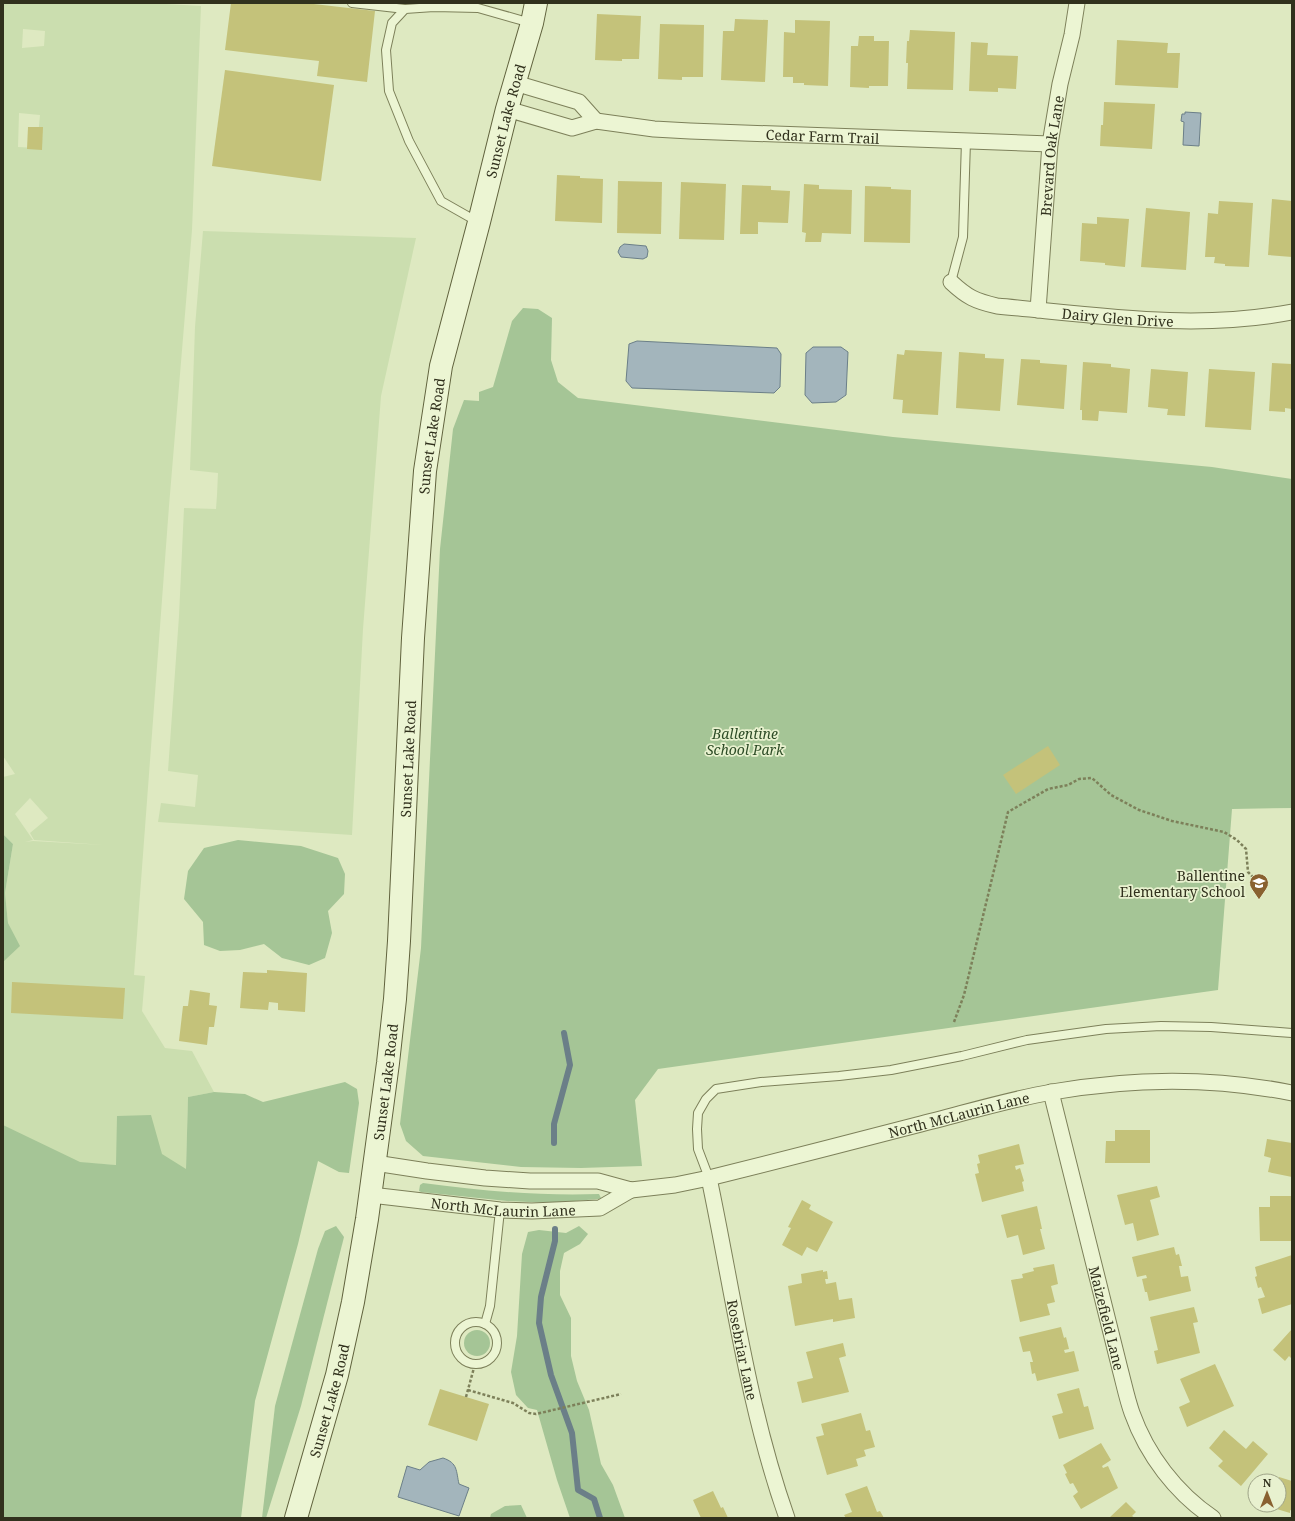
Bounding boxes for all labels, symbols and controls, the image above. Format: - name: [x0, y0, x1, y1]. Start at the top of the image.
- street label: Sunset Lake Road: [481, 61, 529, 180]
- street label: Brevard Oak Lane: [1035, 94, 1067, 217]
- street label: Cedar Farm Trail: [765, 124, 880, 147]
- street label: Dairy Glen Drive: [1061, 303, 1174, 330]
- street label: Sunset Lake Road: [414, 376, 449, 495]
- street label: Sunset Lake Road: [395, 699, 420, 818]
- park label: Ballentine School Park: [706, 724, 785, 759]
- place label: Ballentine Elementary School: [1120, 866, 1246, 901]
- school or university icon: Ballentine Elementary School: [1248, 872, 1270, 900]
- street label: Sunset Lake Road: [368, 1022, 402, 1141]
- street label: North McLaurin Lane: [886, 1087, 1031, 1142]
- street label: North McLaurin Lane: [430, 1193, 576, 1221]
- street label: Maizefield Lane: [1085, 1264, 1129, 1372]
- street label: Rosebriar Lane: [723, 1298, 762, 1402]
- street label: Sunset Lake Road: [304, 1341, 353, 1460]
- north arrow: [1247, 1473, 1287, 1513]
- text: N: [1263, 1475, 1272, 1490]

